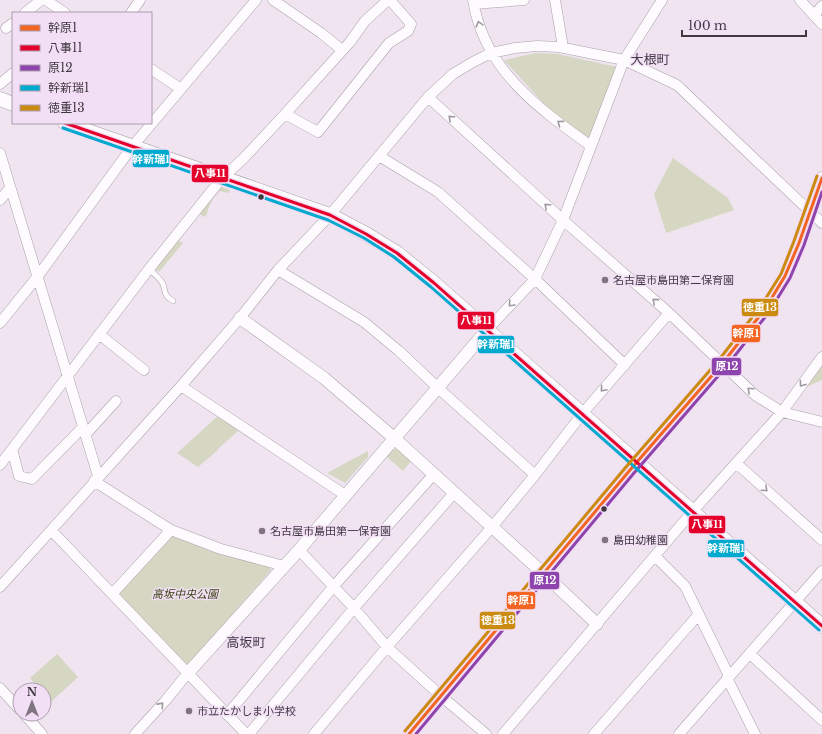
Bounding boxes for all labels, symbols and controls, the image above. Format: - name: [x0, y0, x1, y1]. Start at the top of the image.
- legend: [12, 12, 152, 124]
- scale bar: [682, 12, 806, 38]
- text: 100 m: [688, 18, 727, 33]
- text: 幹原1: [48, 20, 77, 35]
- one-way arrow: [475, 21, 484, 28]
- text: 八事11: [48, 40, 83, 55]
- district label: 大根町: [630, 51, 670, 68]
- text: 原12: [48, 60, 73, 75]
- text: 幹新瑞1: [48, 80, 89, 95]
- text: 徳重13: [48, 100, 85, 115]
- one-way arrow: [448, 116, 456, 123]
- one-way arrow: [557, 121, 564, 128]
- line badge: 幹新瑞1: [132, 149, 170, 168]
- text: 幹新瑞1: [132, 152, 170, 166]
- line badge: 八事11: [191, 164, 229, 183]
- text: 八事11: [194, 166, 226, 180]
- unlabelled marker: [256, 192, 266, 202]
- one-way arrow: [544, 203, 552, 211]
- place label: 名古屋市島田第二保育園: [613, 273, 734, 287]
- marker: 名古屋市島田第二保育園: [600, 275, 610, 285]
- line badge: 徳重13: [741, 298, 779, 317]
- one-way arrow: [508, 299, 516, 307]
- one-way arrow: [653, 299, 660, 306]
- text: 徳重13: [743, 300, 777, 314]
- line badge: 八事11: [457, 311, 495, 330]
- text: 八事11: [460, 313, 492, 327]
- line badge: 幹原1: [731, 324, 761, 343]
- text: 幹原1: [733, 326, 760, 340]
- line badge: 幹新瑞1: [477, 335, 515, 354]
- text: 幹新瑞1: [477, 337, 515, 351]
- line badge: 原12: [711, 357, 742, 376]
- text: 原12: [716, 359, 738, 373]
- one-way arrow: [800, 380, 807, 387]
- one-way arrow: [601, 385, 608, 392]
- one-way arrow: [747, 387, 755, 395]
- one-way arrow: [760, 484, 767, 491]
- unlabelled marker: [599, 504, 609, 514]
- line badge: 八事11: [688, 515, 726, 534]
- text: 八事11: [691, 517, 723, 531]
- place label: 名古屋市島田第一保育園: [270, 524, 391, 538]
- marker: 名古屋市島田第一保育園: [257, 526, 267, 536]
- place label: 島田幼稚園: [613, 533, 668, 547]
- marker: 島田幼稚園: [600, 535, 610, 545]
- line badge: 幹新瑞1: [707, 539, 745, 558]
- text: 幹新瑞1: [707, 541, 745, 555]
- line badge: 原12: [529, 571, 560, 590]
- text: 原12: [534, 573, 556, 587]
- park label: 高坂中央公園: [152, 587, 220, 601]
- line badge: 幹原1: [506, 591, 536, 610]
- text: 幹原1: [508, 593, 535, 607]
- line badge: 徳重13: [479, 611, 516, 630]
- text: 徳重13: [481, 613, 515, 627]
- district label: 高坂町: [226, 634, 266, 651]
- north arrow: [12, 682, 52, 722]
- text: N: [27, 685, 38, 699]
- one-way arrow: [156, 702, 164, 710]
- place label: 市立たかしま小学校: [197, 704, 296, 718]
- marker: 市立たかしま小学校: [184, 706, 194, 716]

